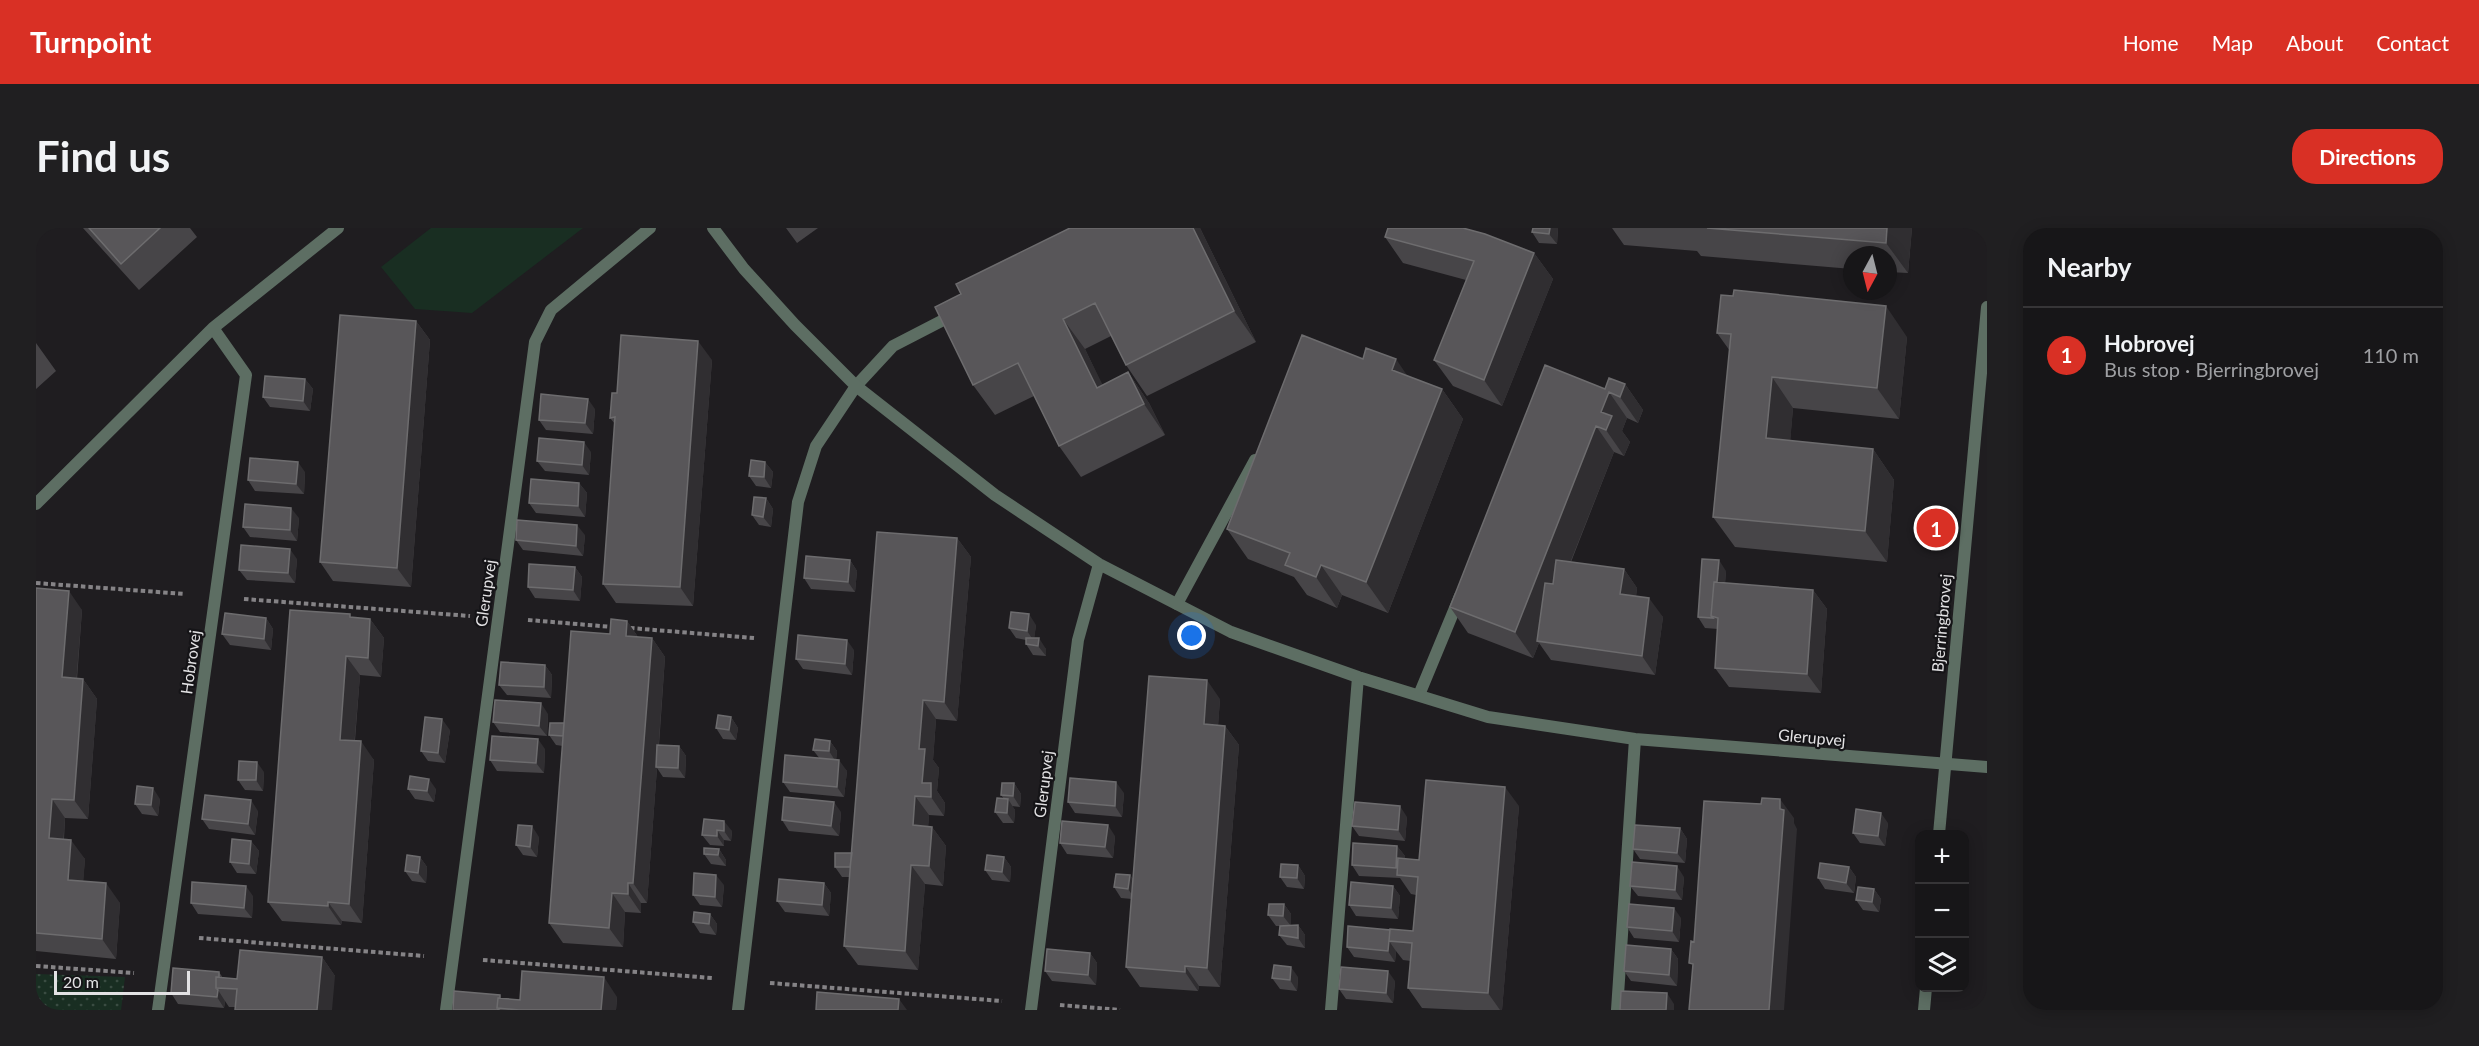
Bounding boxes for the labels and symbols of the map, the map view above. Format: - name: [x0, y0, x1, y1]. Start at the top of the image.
- north arrow: [1843, 246, 1897, 300]
- pin: 1: [1916, 506, 1956, 550]
- street label: Glerupvej: [471, 558, 499, 628]
- street label: Bjerringbrovej: [1927, 573, 1955, 673]
- your location: [1177, 621, 1206, 650]
- street label: Hobrovej: [176, 629, 204, 695]
- street label: Glerupvej: [1777, 725, 1847, 749]
- street label: Glerupvej: [1029, 749, 1057, 819]
- scale bar: [54, 968, 190, 996]

